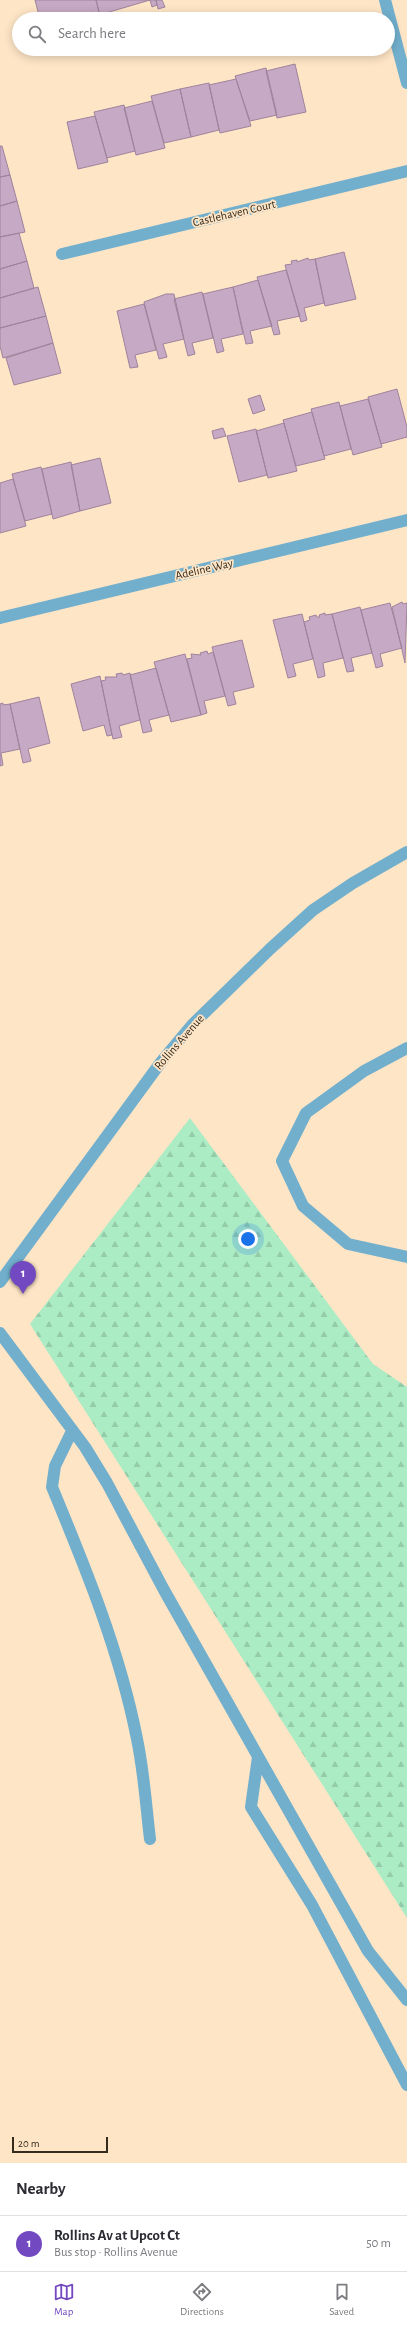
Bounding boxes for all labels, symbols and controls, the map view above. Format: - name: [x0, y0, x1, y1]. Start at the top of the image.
- search box: [12, 12, 395, 56]
- icon: search: [26, 23, 48, 45]
- text: Search here: [58, 26, 126, 41]
- street label: Castlehaven Court: [192, 198, 277, 228]
- street label: Adeline Way: [174, 557, 234, 582]
- street label: Rollins Avenue: [152, 1012, 206, 1072]
- your location: [238, 1229, 258, 1249]
- pin: 1: [10, 1261, 36, 1294]
- scale bar: [12, 2135, 108, 2154]
- text: 20 m: [18, 2138, 39, 2149]
- text: Nearby: [16, 2180, 66, 2197]
- text: Rollins Av at Upcot Ct: [54, 2228, 180, 2243]
- text: 1: [27, 2237, 31, 2250]
- text: 50 m: [366, 2237, 391, 2250]
- text: Bus stop · Rollins Avenue: [54, 2246, 178, 2259]
- tab: Map: [53, 2281, 75, 2318]
- tab: Directions: [180, 2281, 224, 2318]
- tab: Saved: [329, 2281, 354, 2318]

